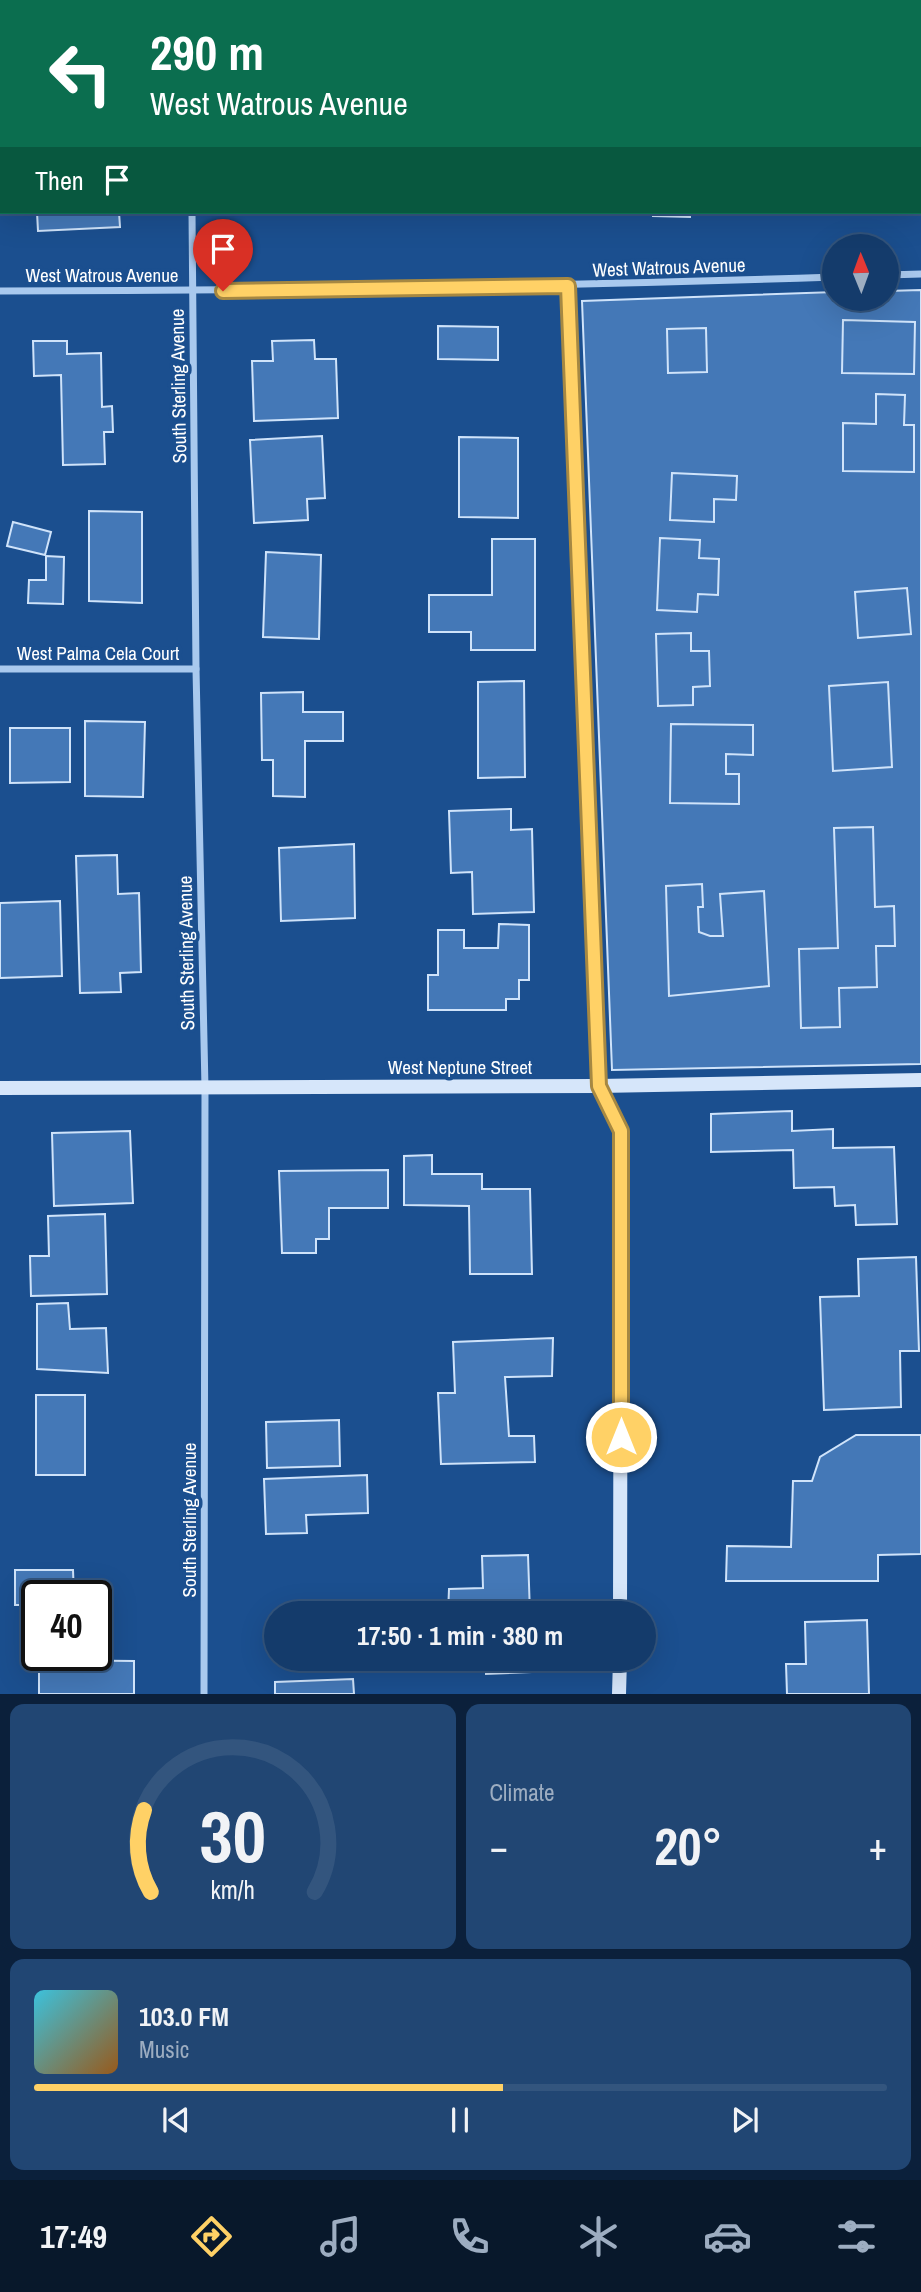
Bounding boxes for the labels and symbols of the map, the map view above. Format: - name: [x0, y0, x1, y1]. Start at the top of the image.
- pin: [193, 219, 253, 291]
- north arrow: [822, 234, 900, 312]
- street label: West Watrous Avenue: [592, 251, 746, 283]
- street label: West Watrous Avenue: [25, 262, 179, 288]
- street label: South Sterling Avenue: [164, 308, 192, 464]
- street label: West Palma Cela Court: [17, 640, 180, 666]
- street label: South Sterling Avenue: [172, 875, 200, 1031]
- street label: West Neptune Street: [388, 1054, 533, 1080]
- position arrow: [584, 1400, 658, 1474]
- street label: South Sterling Avenue: [176, 1443, 202, 1597]
- speed limit sign: 40: [21, 1580, 112, 1671]

